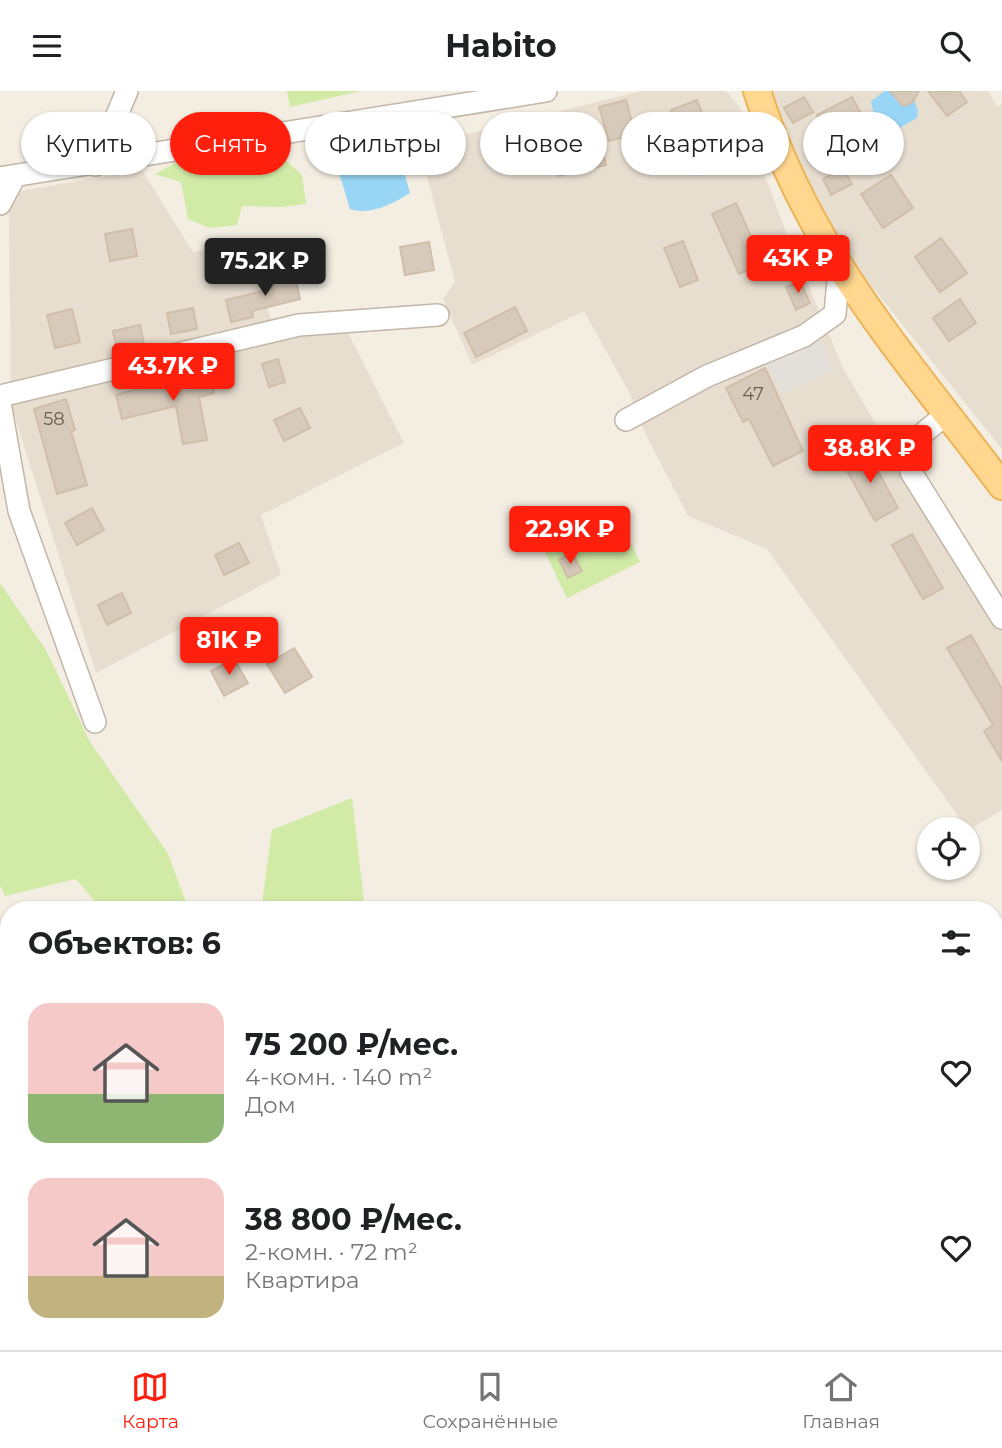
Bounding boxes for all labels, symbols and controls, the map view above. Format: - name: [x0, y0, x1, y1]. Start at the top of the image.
- text: Habito: [445, 26, 557, 65]
- icon: menu: [28, 27, 66, 65]
- icon: search: [936, 27, 974, 65]
- chip: Купить: [21, 112, 156, 175]
- chip: Снять: [170, 112, 291, 175]
- chip: Фильтры: [305, 112, 466, 175]
- chip: Новое: [480, 112, 607, 175]
- chip: Квартира: [621, 112, 789, 175]
- chip: Дом: [803, 112, 904, 175]
- pin: 43K ₽: [749, 235, 847, 295]
- pin: 75.2K ₽: [200, 239, 330, 298]
- text: 43K ₽: [763, 244, 833, 272]
- text: 75.2K ₽: [221, 247, 309, 275]
- pin: 43.7K ₽: [108, 343, 238, 403]
- text: 43.7K ₽: [128, 352, 218, 380]
- house number: 47: [742, 383, 764, 405]
- house number: 58: [43, 408, 65, 430]
- pin: 38.8K ₽: [805, 425, 935, 485]
- text: 38.8K ₽: [824, 434, 916, 462]
- pin: 22.9K ₽: [505, 507, 635, 566]
- text: 22.9K ₽: [525, 515, 615, 543]
- pin: 81K ₽: [180, 617, 278, 677]
- text: 81K ₽: [196, 626, 262, 654]
- map controls: [917, 817, 980, 880]
- button: locate: [917, 817, 980, 880]
- icon: filters: [937, 924, 975, 962]
- text: Объектов: 6: [28, 925, 221, 962]
- text: 75 200 ₽/мес.: [245, 1026, 458, 1063]
- icon: home: [84, 1031, 168, 1115]
- icon: heart: [937, 1054, 975, 1092]
- text: 4-комн. · 140 m²: [245, 1063, 432, 1091]
- text: Дом: [245, 1091, 296, 1119]
- text: 38 800 ₽/мес.: [245, 1201, 462, 1238]
- icon: home: [84, 1206, 168, 1290]
- icon: heart: [937, 1229, 975, 1267]
- text: 2-комн. · 72 m²: [245, 1238, 418, 1266]
- text: Квартира: [245, 1266, 359, 1294]
- tab: Карта: [122, 1368, 179, 1433]
- tab: Сохранённые: [423, 1368, 558, 1433]
- tab: Главная: [802, 1368, 880, 1433]

